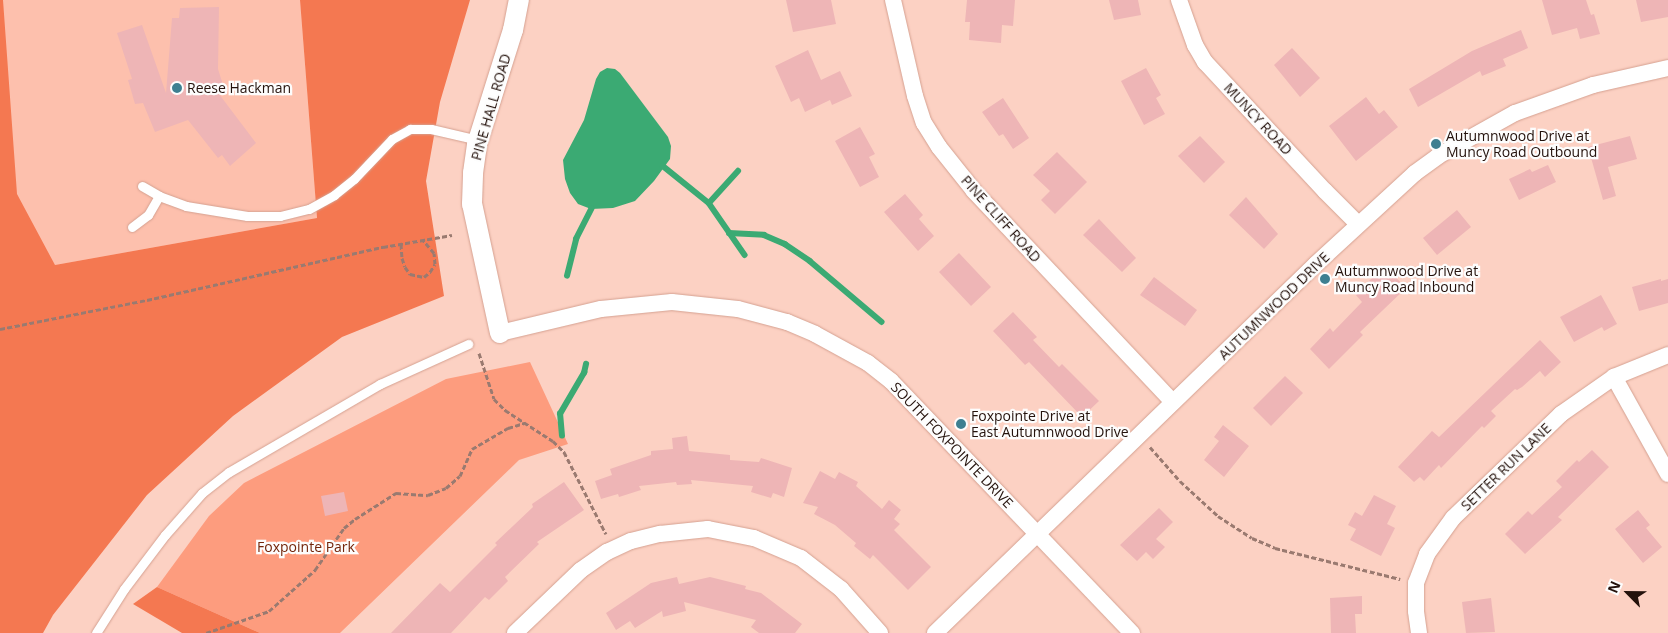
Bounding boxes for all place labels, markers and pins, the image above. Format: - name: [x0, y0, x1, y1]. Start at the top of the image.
- place label: Reese Hackman: [187, 80, 291, 96]
- marker: Reese Hackman: [171, 82, 183, 94]
- place label: Autumnwood Drive at Muncy Road Outbound: [1446, 128, 1597, 160]
- marker: Autumnwood Drive at Muncy Road Outbound: [1430, 138, 1442, 150]
- place label: Autumnwood Drive at Muncy Road Inbound: [1335, 263, 1478, 296]
- marker: Autumnwood Drive at Muncy Road Inbound: [1319, 273, 1331, 285]
- place label: Foxpointe Drive at East Autumnwood Drive: [971, 408, 1129, 441]
- marker: Foxpointe Drive at East Autumnwood Drive: [955, 418, 967, 430]

